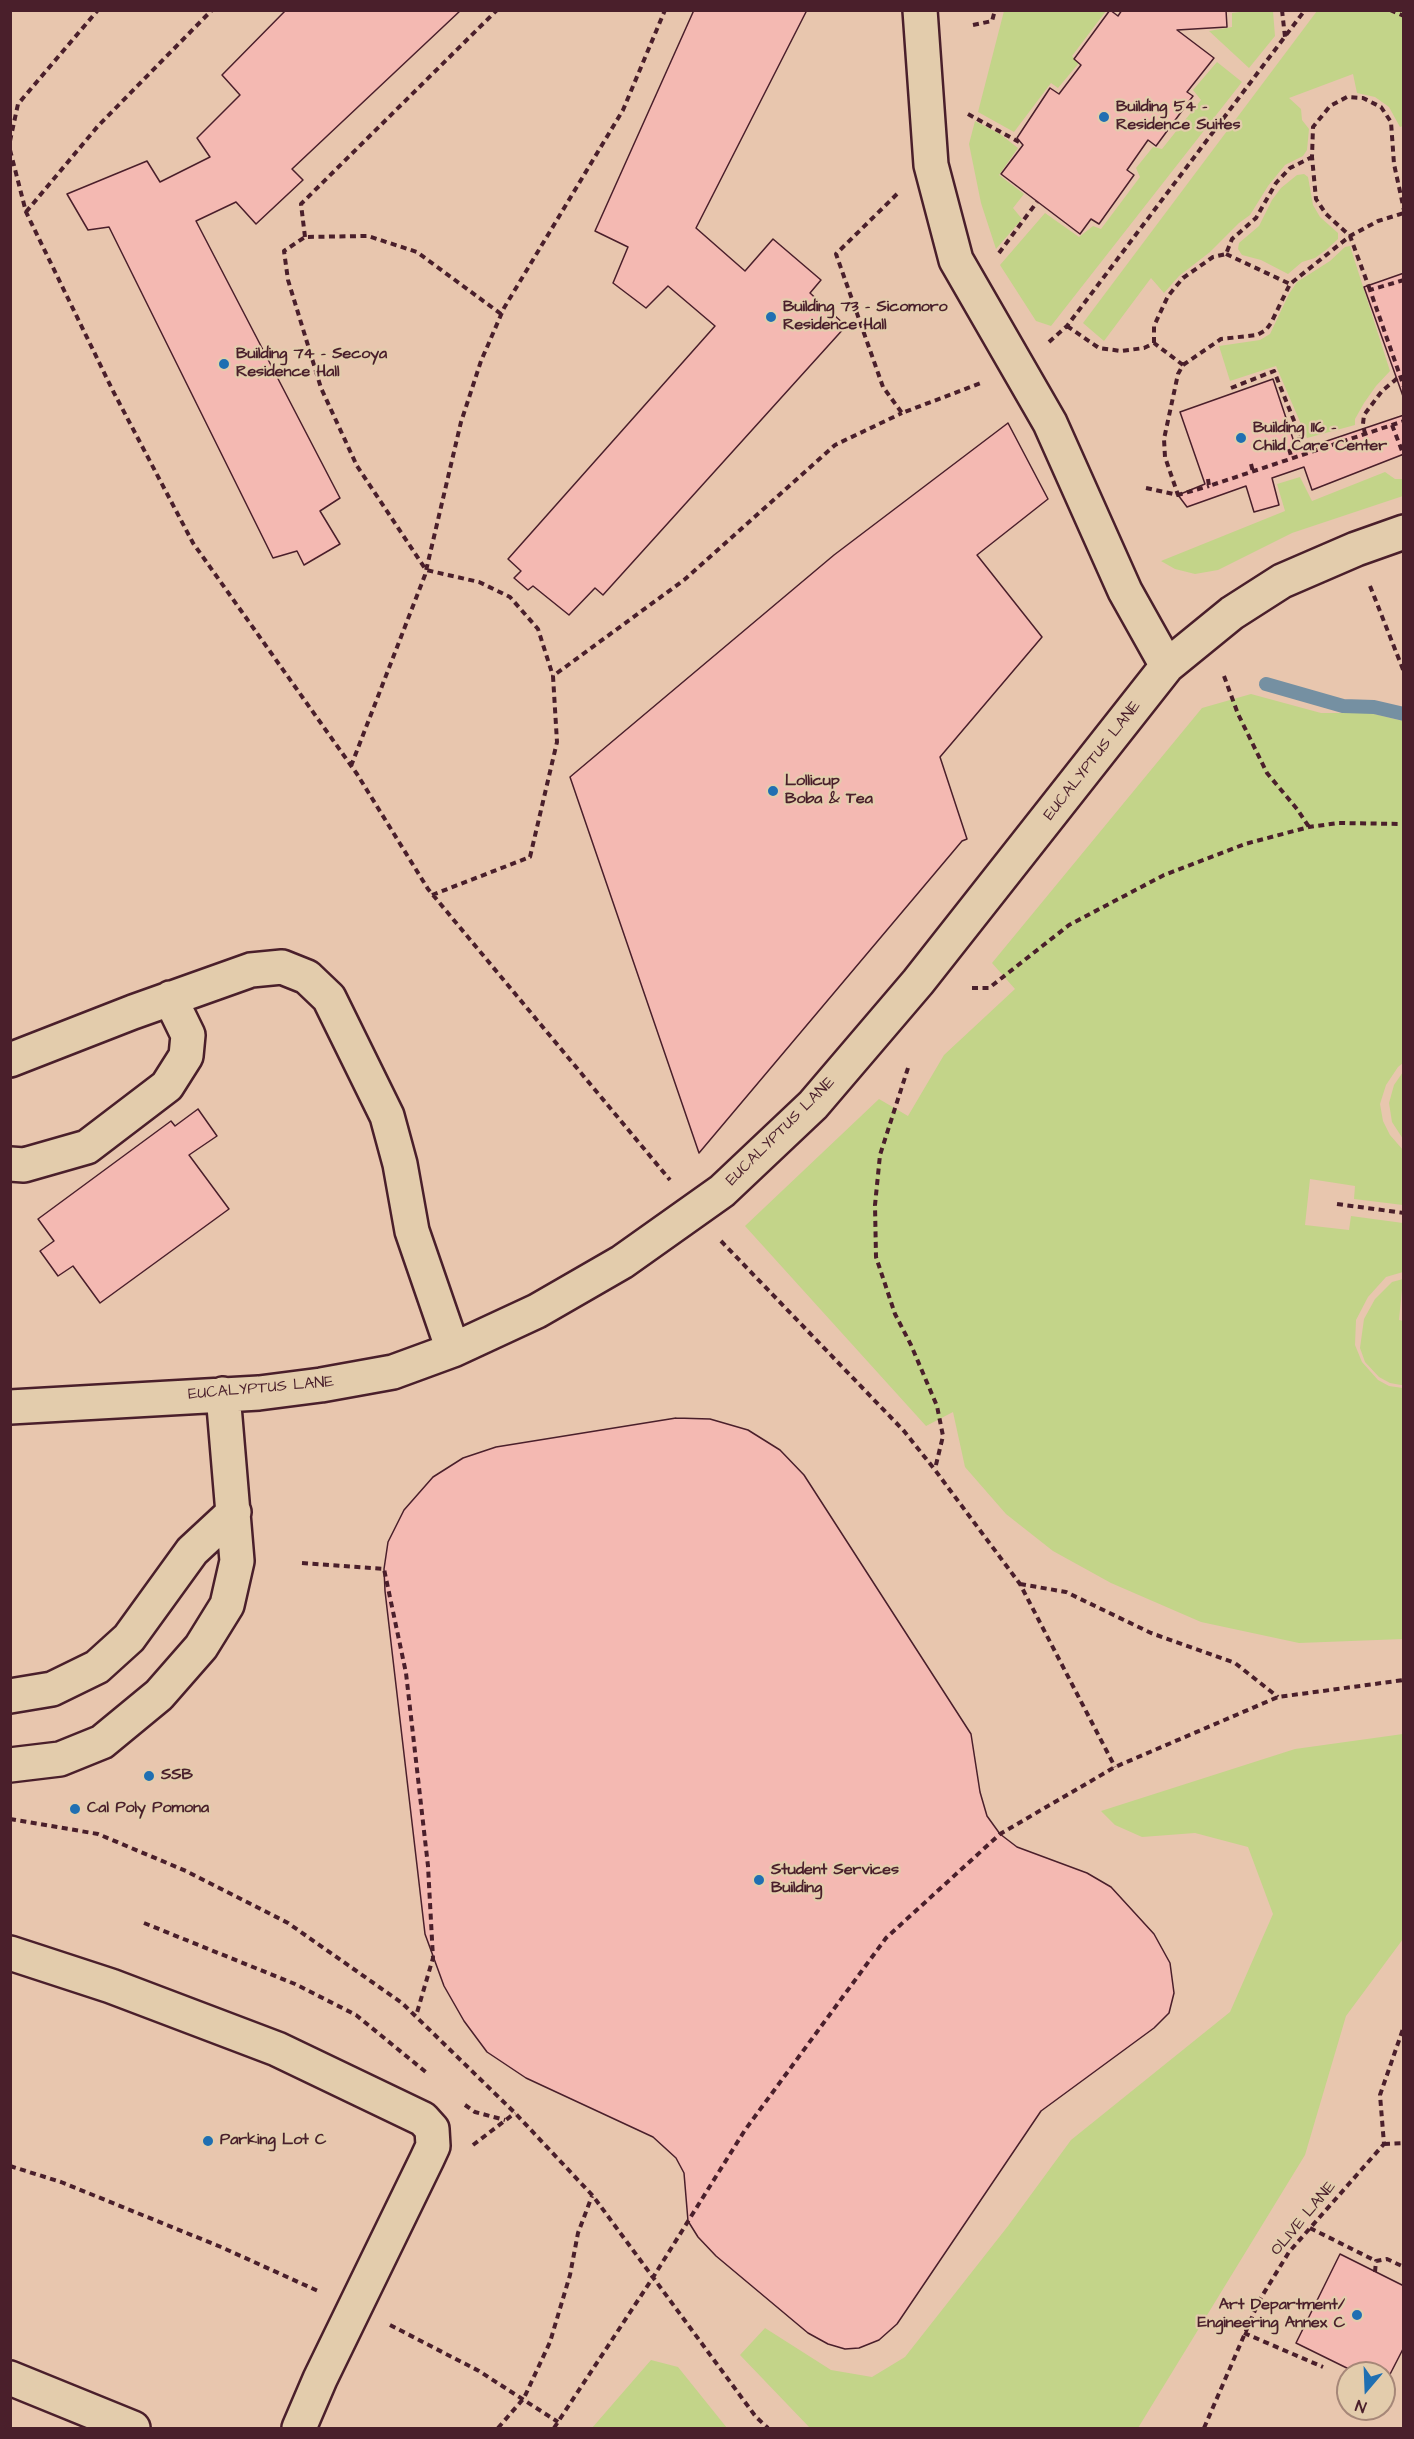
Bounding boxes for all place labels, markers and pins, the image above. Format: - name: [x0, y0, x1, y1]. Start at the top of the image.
- place label: Building 54 - Residence Suites: [1116, 98, 1241, 136]
- marker: Building 54 - Residence Suites: [1097, 110, 1111, 124]
- place label: Building 73 - Sicomoro Residence Hall: [783, 298, 948, 336]
- marker: Building 73 - Sicomoro Residence Hall: [764, 310, 778, 324]
- place label: Building 74 - Secoya Residence Hall: [236, 345, 387, 383]
- marker: Building 74 - Secoya Residence Hall: [217, 357, 231, 371]
- place label: Building 116 - Child Care Center: [1253, 419, 1387, 457]
- marker: Building 116 - Child Care Center: [1234, 431, 1248, 445]
- place label: Lollicup Boba & Tea: [785, 772, 873, 810]
- marker: Lollicup Boba & Tea: [766, 784, 780, 798]
- place label: SSB: [161, 1766, 193, 1786]
- marker: SSB: [142, 1769, 156, 1783]
- place label: Cal Poly Pomona: [87, 1799, 209, 1819]
- marker: Cal Poly Pomona: [68, 1802, 82, 1816]
- place label: Student Services Building: [771, 1861, 899, 1899]
- marker: Student Services Building: [752, 1873, 766, 1887]
- place label: Parking Lot C: [220, 2131, 326, 2151]
- marker: Parking Lot C: [201, 2134, 215, 2148]
- place label: Art Department/ Engineering Annex C: [1197, 2296, 1345, 2334]
- marker: Art Department/ Engineering Annex C: [1350, 2308, 1364, 2322]

